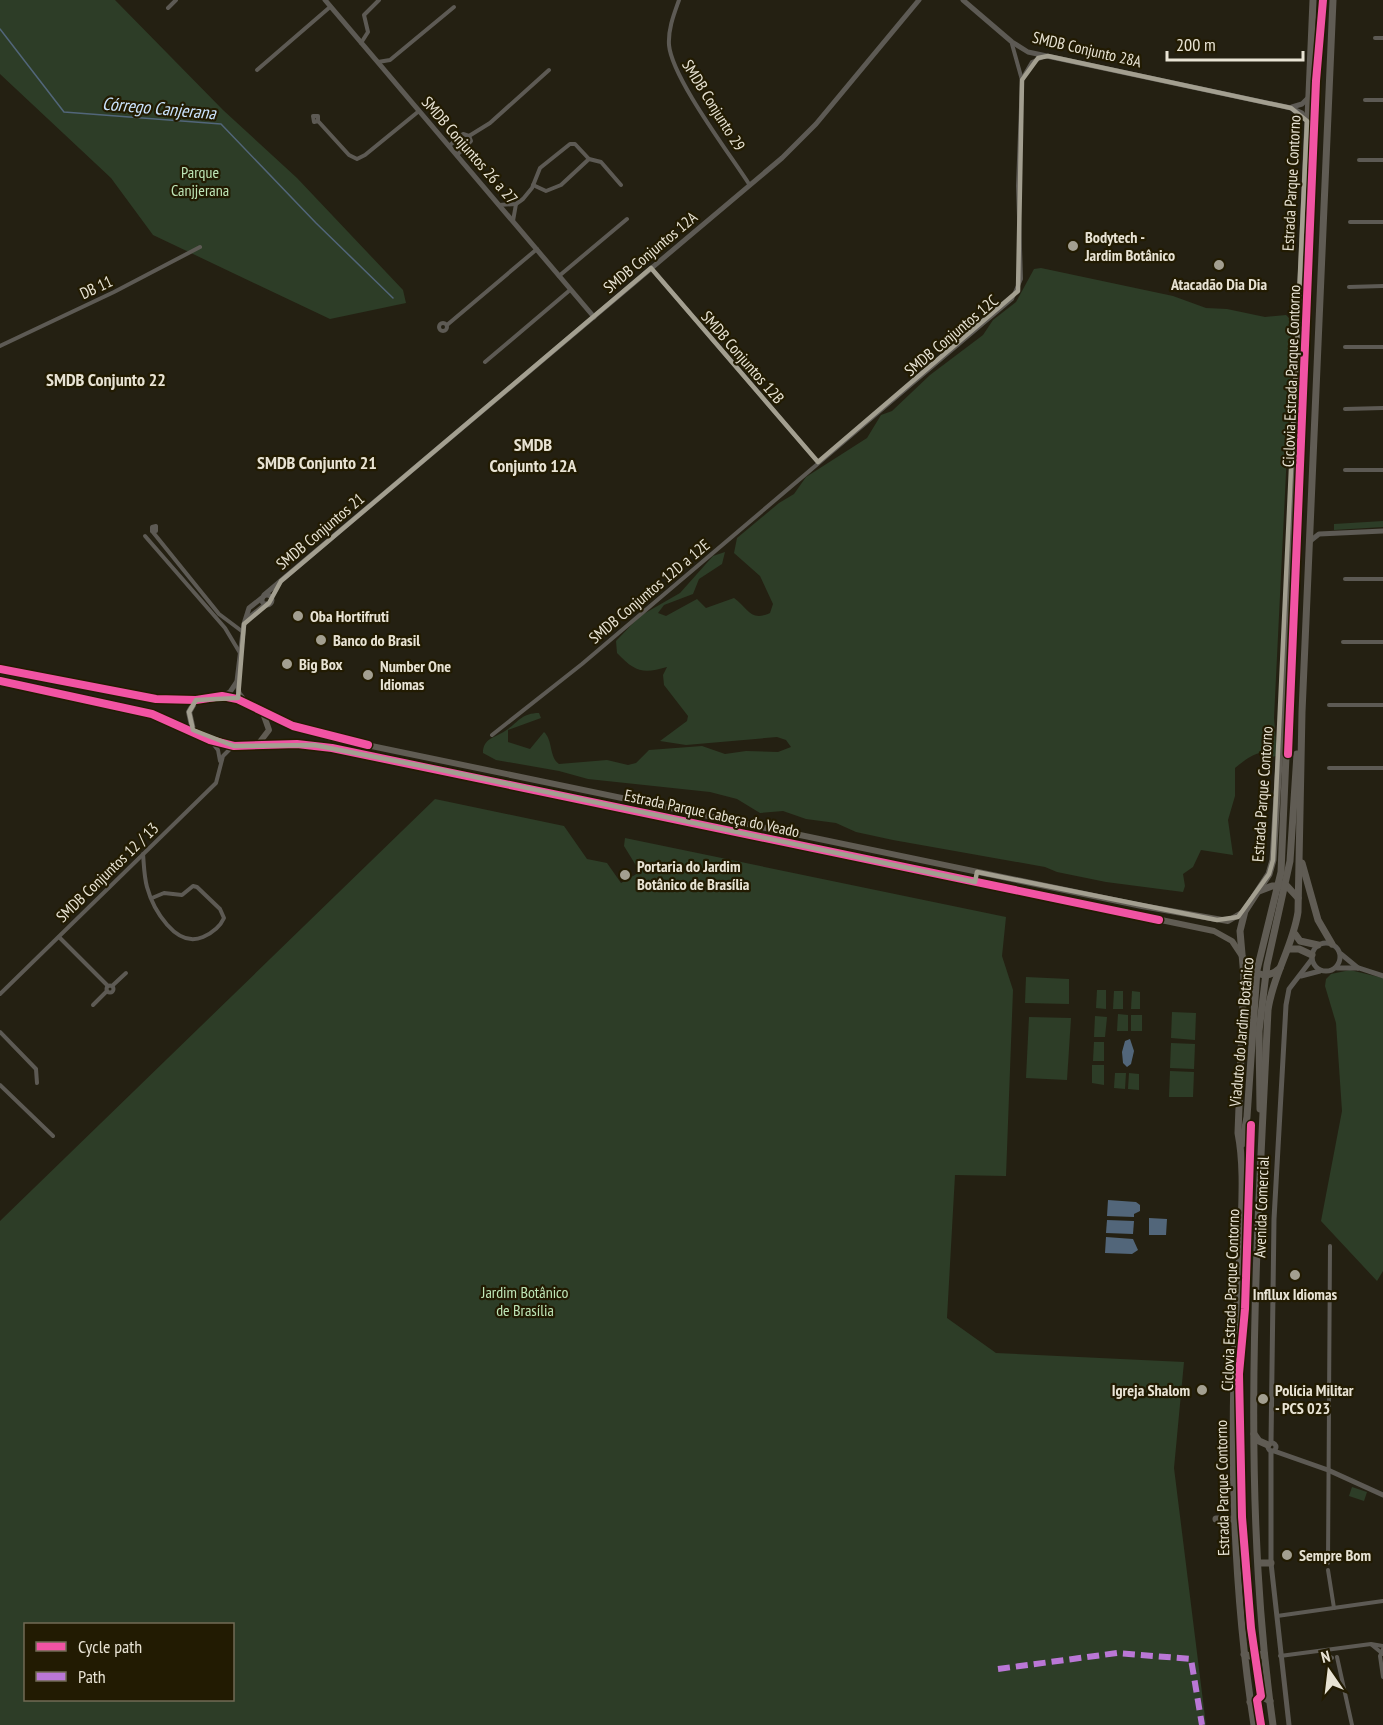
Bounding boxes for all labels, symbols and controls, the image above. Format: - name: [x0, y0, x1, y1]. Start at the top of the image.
- scale bar: [1167, 24, 1304, 62]
- street label: SMDB Conjunto 28A: [1031, 27, 1144, 71]
- text: 200 m: [1176, 33, 1216, 56]
- street label: SMDB Conjunto 29: [678, 56, 750, 154]
- water label: Córrego Canjerana: [101, 92, 217, 124]
- street label: SMDB Conjuntos 26 a 27: [418, 92, 522, 208]
- street label: Estrada Parque Contorno: [1277, 115, 1305, 251]
- park label: Parque Canjjerana: [171, 162, 229, 200]
- street label: SMDB Conjuntos 12A: [599, 207, 701, 297]
- place label: Bodytech - Jardim Botânico: [1084, 227, 1175, 265]
- marker: Bodytech - Jardim Botânico: [1066, 239, 1080, 253]
- marker: Atacadão Dia Dia: [1212, 258, 1226, 272]
- street label: DB 11: [76, 271, 116, 303]
- place label: Atacadão Dia Dia: [1170, 274, 1267, 294]
- street label: Ciclovia Estrada Parque Contorno: [1278, 284, 1304, 467]
- street label: SMDB Conjuntos 12C: [900, 290, 1002, 380]
- street label: SMDB Conjuntos 12B: [697, 306, 789, 408]
- district label: SMDB Conjunto 22: [46, 368, 166, 391]
- district label: SMDB Conjunto 12A: [489, 433, 578, 477]
- district label: SMDB Conjunto 21: [257, 451, 377, 474]
- street label: SMDB Conjuntos 21: [272, 488, 368, 574]
- street label: SMDB Conjuntos 12D a 12E: [584, 534, 714, 647]
- place label: Oba Hortifruti: [310, 606, 390, 626]
- marker: Oba Hortifruti: [291, 609, 305, 623]
- place label: Banco do Brasil: [333, 630, 420, 650]
- marker: Banco do Brasil: [314, 633, 328, 647]
- place label: Big Box: [299, 654, 342, 674]
- place label: Number One Idiomas: [380, 656, 451, 694]
- marker: Big Box: [280, 657, 294, 671]
- marker: Number One Idiomas: [361, 668, 375, 682]
- street label: Estrada Parque Contorno: [1247, 725, 1277, 862]
- street label: Estrada Parque Cabeça do Veado: [623, 785, 801, 841]
- street label: SMDB Conjuntos 12 / 13: [52, 818, 162, 926]
- place label: Portaria do Jardim Botânico de Brasília: [637, 856, 750, 894]
- marker: Portaria do Jardim Botânico de Brasília: [618, 868, 632, 882]
- street label: Viaduto do Jardim Botânico: [1224, 956, 1258, 1109]
- street label: Avenida Comercial: [1249, 1156, 1273, 1258]
- street label: Ciclovia Estrada Parque Contorno: [1217, 1208, 1243, 1391]
- marker: Infllux Idiomas: [1288, 1268, 1302, 1282]
- park label: Jardim Botânico de Brasília: [481, 1282, 569, 1320]
- place label: Infllux Idiomas: [1253, 1284, 1338, 1304]
- place label: Igreja Shalom: [1112, 1380, 1190, 1400]
- place label: Polícia Militar - PCS 023: [1275, 1380, 1354, 1418]
- marker: Igreja Shalom: [1195, 1383, 1209, 1397]
- marker: Polícia Militar - PCS 023: [1256, 1392, 1270, 1406]
- street label: Estrada Parque Contorno: [1211, 1420, 1233, 1556]
- place label: Sempre Bom: [1299, 1545, 1371, 1565]
- marker: Sempre Bom: [1280, 1548, 1294, 1562]
- legend: [24, 1623, 234, 1701]
- text: Cycle path: [78, 1635, 142, 1658]
- north arrow: [1299, 1641, 1359, 1701]
- text: N: [1319, 1646, 1332, 1667]
- text: Path: [78, 1665, 106, 1688]

